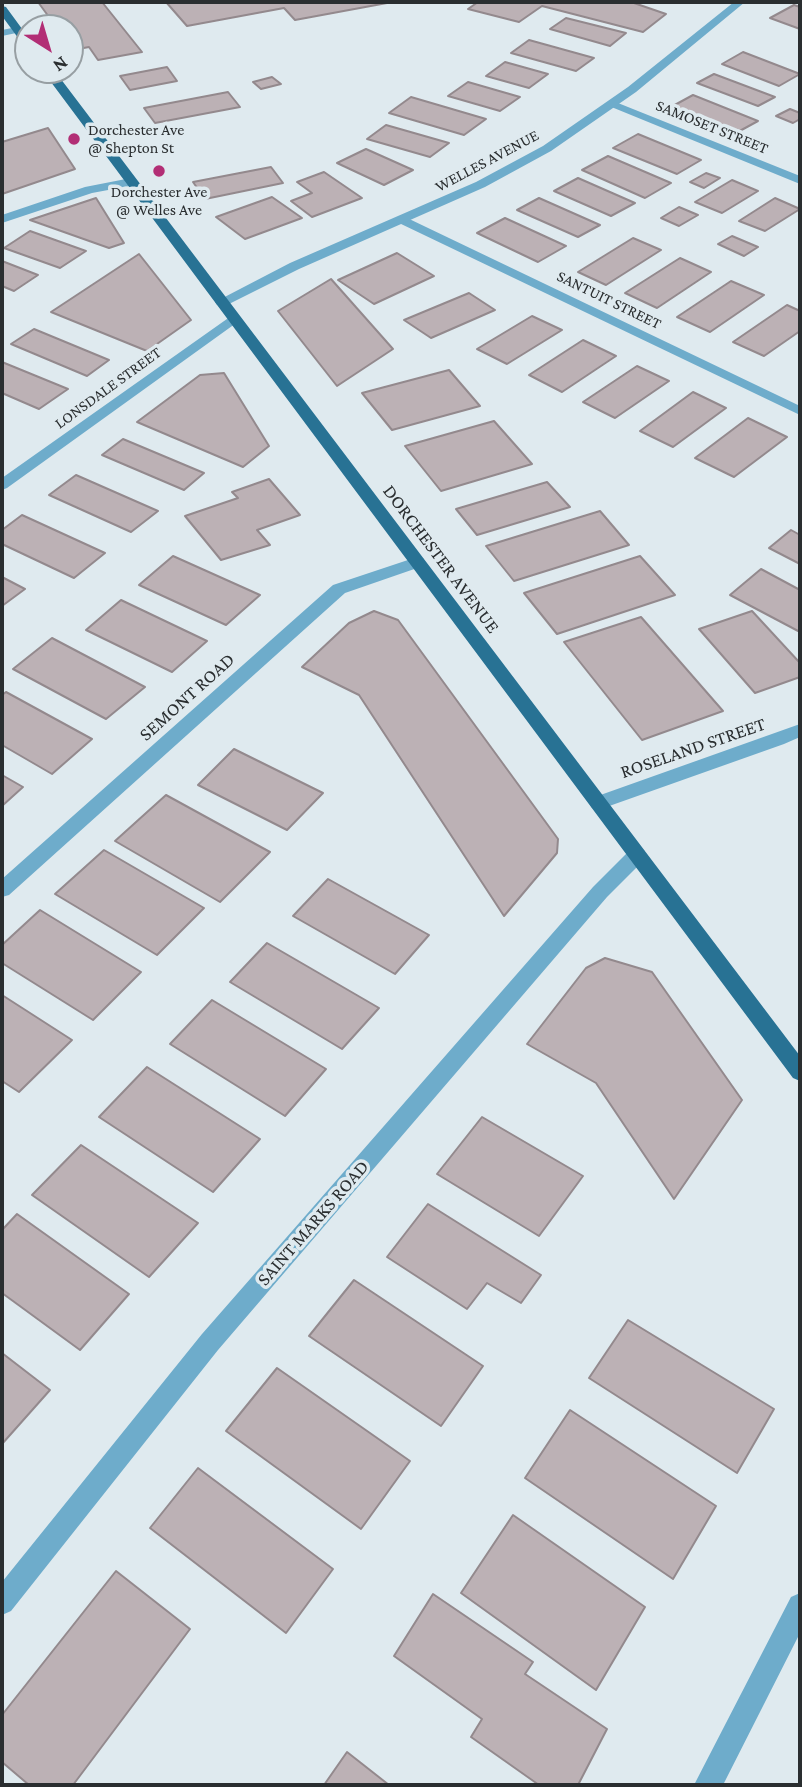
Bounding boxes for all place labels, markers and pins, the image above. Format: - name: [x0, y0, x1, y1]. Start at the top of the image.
- place label: Dorchester Ave @ Shepton St: [88, 120, 184, 158]
- marker: Dorchester Ave @ Shepton St: [66, 131, 82, 147]
- marker: Dorchester Ave @ Welles Ave: [151, 163, 167, 179]
- place label: Dorchester Ave @ Welles Ave: [111, 182, 207, 220]

